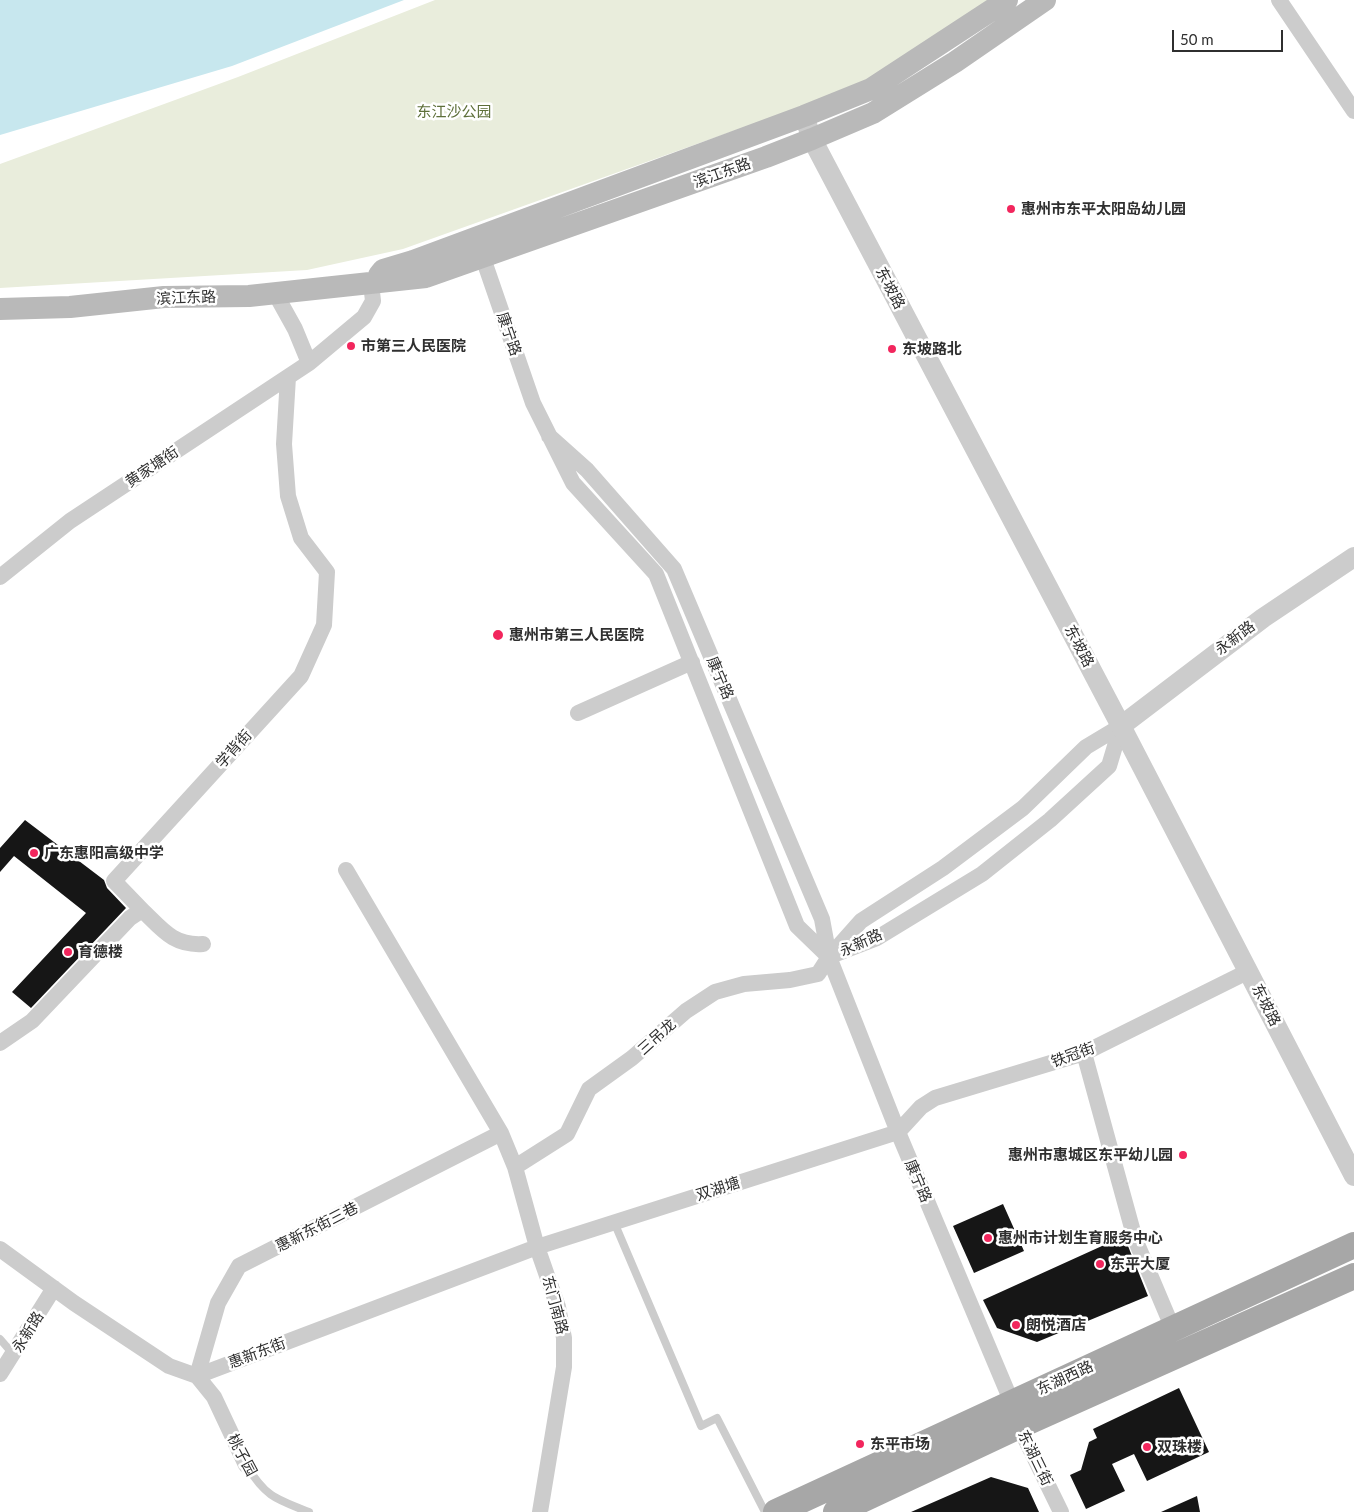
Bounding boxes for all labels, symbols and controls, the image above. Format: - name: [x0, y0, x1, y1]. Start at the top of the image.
- scale bar: [1174, 20, 1285, 52]
- text: 50 m: [1180, 30, 1214, 48]
- park label: 东江沙公园: [417, 103, 491, 121]
- street label: 滨江东路: [691, 154, 753, 192]
- place label: 惠州市东平太阳岛幼儿园: [1021, 200, 1186, 218]
- marker: 惠州市东平太阳岛幼儿园: [1005, 203, 1017, 215]
- street label: 东坡路: [871, 264, 909, 312]
- street label: 滨江东路: [156, 288, 216, 308]
- street label: 康宁路: [493, 310, 525, 358]
- place label: 市第三人民医院: [361, 337, 466, 355]
- marker: 市第三人民医院: [345, 340, 357, 352]
- place label: 东坡路北: [902, 340, 962, 358]
- marker: 东坡路北: [886, 343, 898, 355]
- street label: 黄家塘街: [122, 443, 182, 491]
- street label: 永新路: [1212, 617, 1258, 659]
- street label: 东坡路: [1060, 622, 1098, 670]
- place label: 惠州市第三人民医院: [509, 626, 644, 644]
- marker: 惠州市第三人民医院: [491, 628, 505, 642]
- street label: 康宁路: [703, 654, 737, 702]
- street label: 学背街: [212, 726, 256, 772]
- place label: 广东惠阳高级中学: [44, 844, 164, 862]
- marker: 广东惠阳高级中学: [28, 847, 40, 859]
- street label: 永新路: [837, 926, 885, 960]
- place label: 育德楼: [78, 943, 123, 961]
- marker: 育德楼: [62, 946, 74, 958]
- street label: 东坡路: [1248, 981, 1284, 1029]
- street label: 三吊龙: [634, 1015, 680, 1059]
- street label: 铁冠街: [1049, 1039, 1097, 1071]
- place label: 惠州市惠城区东平幼儿园: [1008, 1146, 1173, 1164]
- marker: 惠州市惠城区东平幼儿园: [1177, 1149, 1189, 1161]
- street label: 康宁路: [901, 1157, 935, 1205]
- street label: 双湖塘: [694, 1173, 742, 1205]
- street label: 惠新东街三巷: [273, 1199, 361, 1255]
- place label: 惠州市计划生育服务中心: [998, 1229, 1163, 1247]
- marker: 惠州市计划生育服务中心: [982, 1232, 994, 1244]
- place label: 东平大厦: [1110, 1255, 1170, 1273]
- marker: 东平大厦: [1094, 1258, 1106, 1270]
- street label: 东门南路: [539, 1274, 571, 1336]
- street label: 永新路: [8, 1308, 48, 1356]
- place label: 朗悦酒店: [1026, 1316, 1086, 1334]
- marker: 朗悦酒店: [1010, 1319, 1022, 1331]
- street label: 惠新东街: [226, 1334, 288, 1372]
- street label: 东湖西路: [1034, 1357, 1096, 1399]
- street label: 东湖三街: [1014, 1427, 1056, 1489]
- street label: 桃子园: [223, 1431, 261, 1479]
- place label: 东平市场: [870, 1435, 930, 1453]
- marker: 东平市场: [854, 1438, 866, 1450]
- place label: 双珠楼: [1157, 1438, 1202, 1456]
- marker: 双珠楼: [1141, 1441, 1153, 1453]

